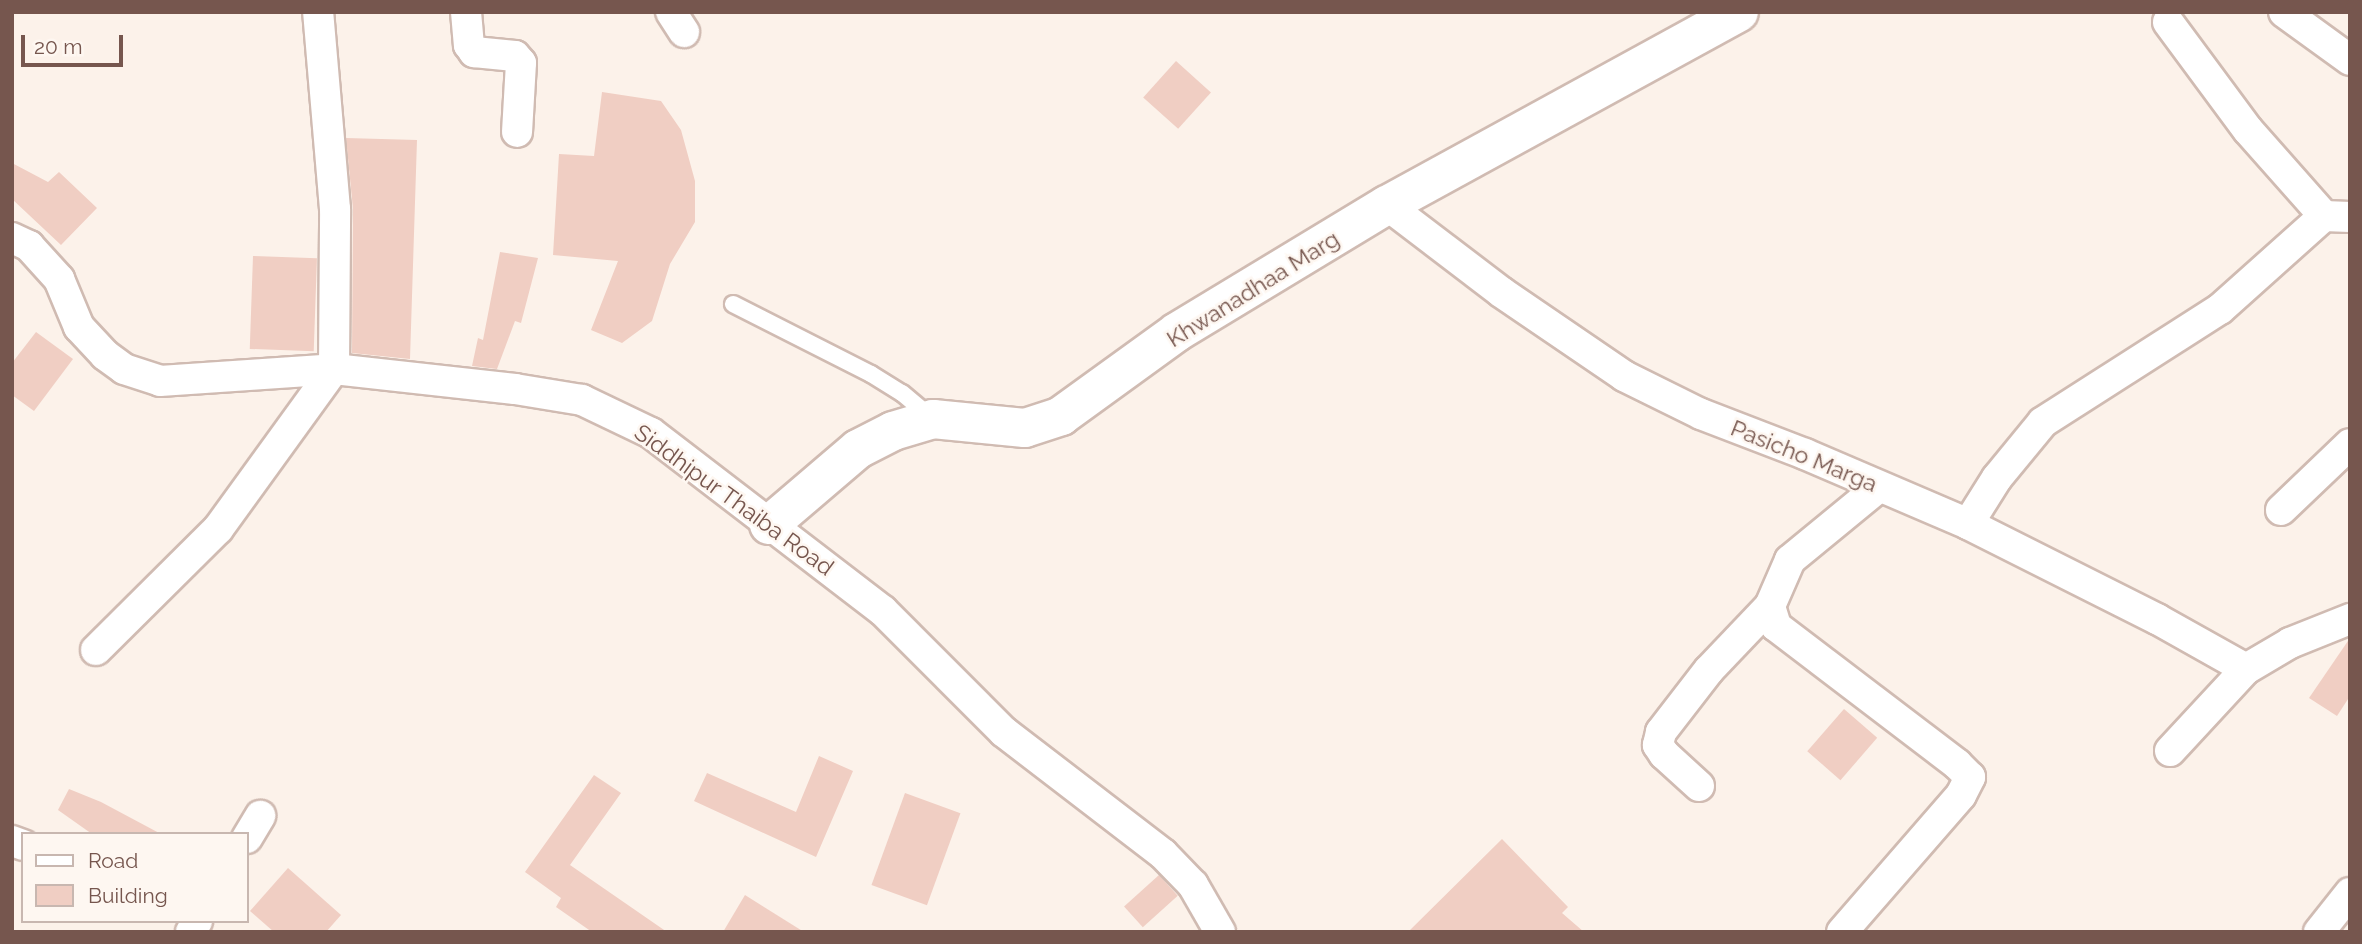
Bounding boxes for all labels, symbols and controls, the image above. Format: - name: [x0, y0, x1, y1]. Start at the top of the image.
- scale bar: [24, 21, 126, 65]
- text: 20 m: [34, 34, 82, 59]
- street label: Khwanadhaa Marg: [1162, 225, 1344, 353]
- street label: Pasicho Marga: [1727, 414, 1881, 498]
- street label: Siddhipur Thaiba Road: [629, 418, 839, 582]
- legend: [21, 832, 248, 923]
- text: Road: [88, 848, 138, 873]
- text: Building: [88, 883, 168, 908]

